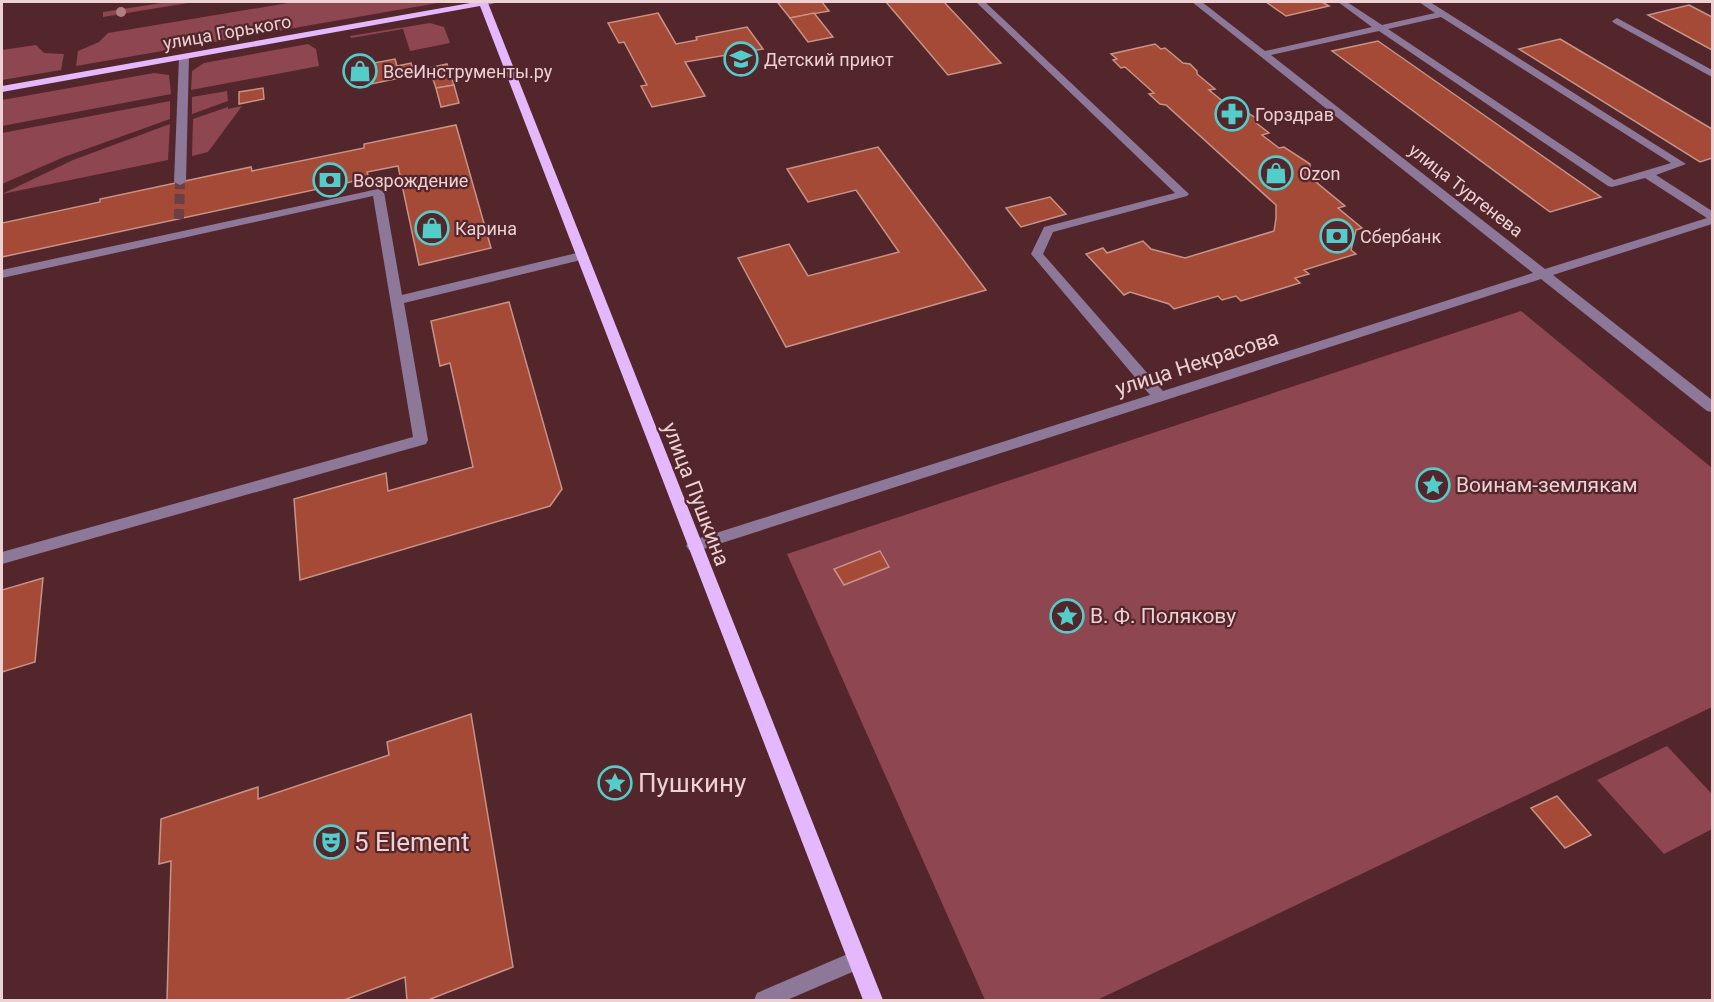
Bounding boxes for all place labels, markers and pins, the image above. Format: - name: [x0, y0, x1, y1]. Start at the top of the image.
- school or university icon: Детский приют: [723, 41, 759, 77]
- place label: Детский приют: [764, 49, 894, 70]
- shop icon: ВсеИнструменты.ру: [342, 53, 378, 89]
- place label: ВсеИнструменты.ру: [383, 61, 553, 82]
- pharmacy icon: Горздрав: [1214, 96, 1250, 132]
- place label: Горздрав: [1255, 104, 1334, 125]
- shop icon: Ozon: [1258, 155, 1294, 191]
- bank icon: Возрождение: [312, 162, 348, 198]
- place label: Ozon: [1299, 163, 1340, 184]
- place label: Возрождение: [353, 170, 468, 191]
- shop icon: Карина: [414, 210, 450, 246]
- place label: Карина: [455, 218, 517, 239]
- bank icon: Сбербанк: [1319, 218, 1355, 254]
- place label: Сбербанк: [1360, 226, 1441, 247]
- place icon: Воинам-землякам: [1415, 467, 1451, 503]
- place label: Воинам-землякам: [1456, 473, 1637, 497]
- place icon: В. Ф. Полякову: [1049, 598, 1085, 634]
- place label: В. Ф. Полякову: [1090, 604, 1236, 628]
- place icon: Пушкину: [597, 765, 633, 801]
- place label: Пушкину: [638, 768, 746, 798]
- theatre icon: 5 Element: [313, 824, 349, 860]
- place label: 5 Element: [354, 827, 469, 857]

